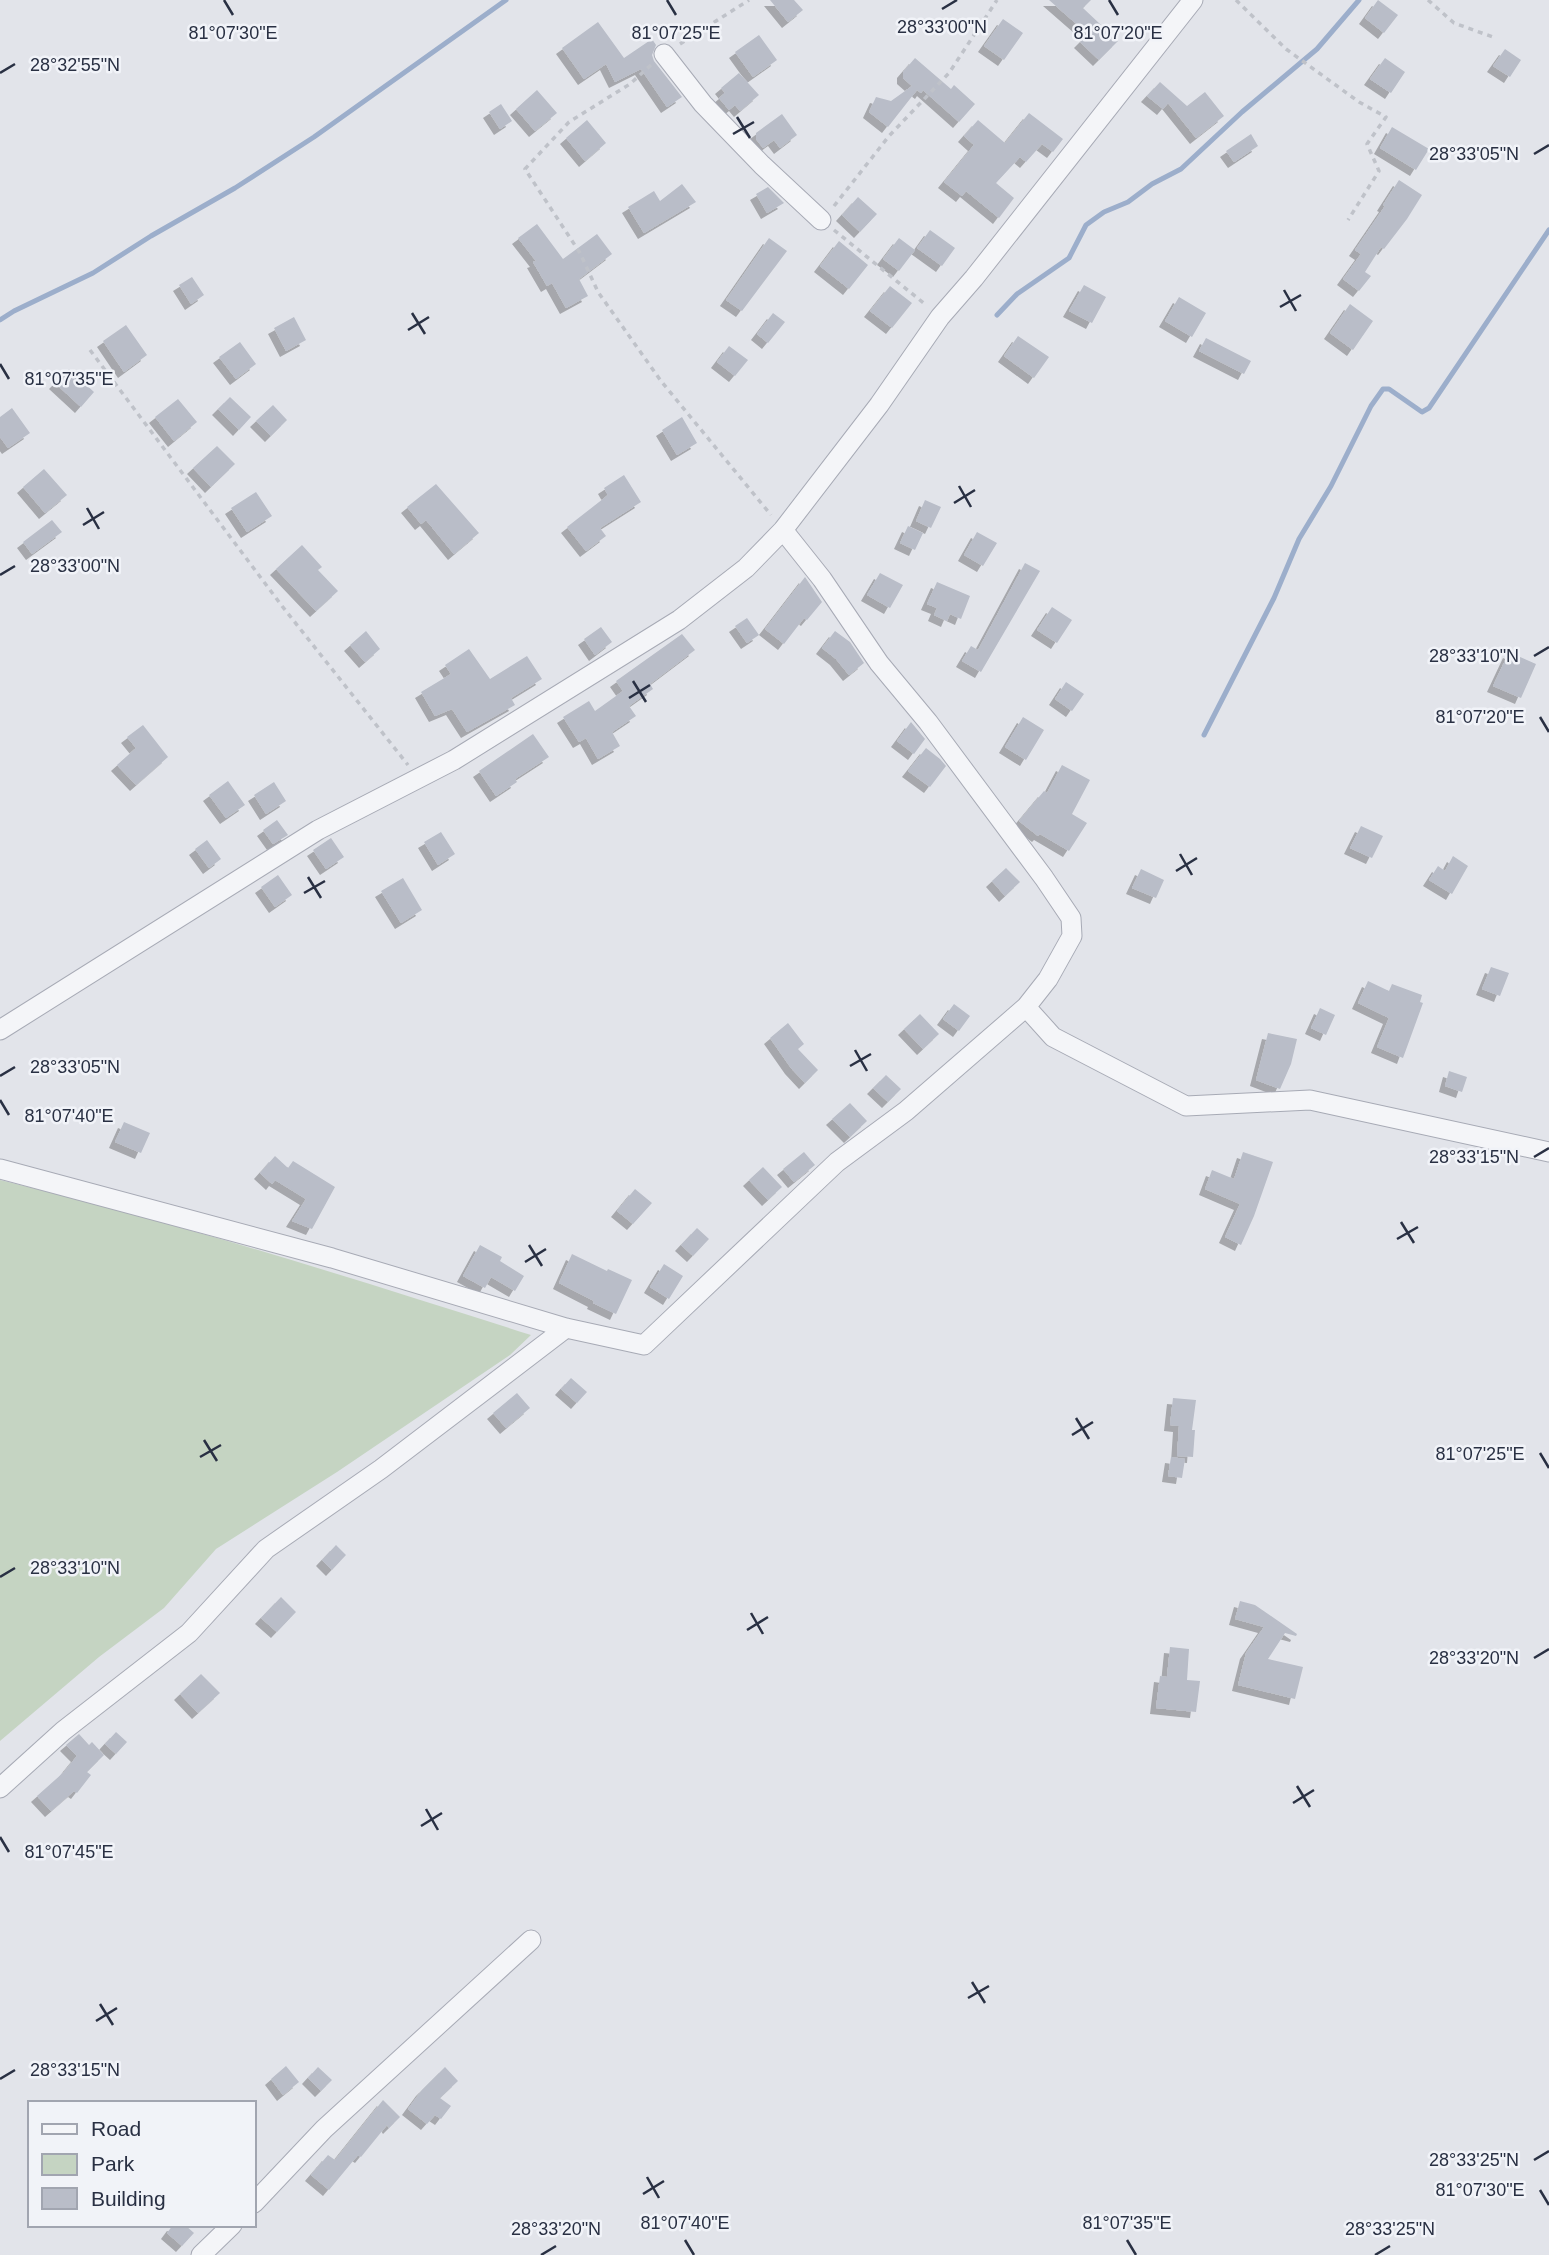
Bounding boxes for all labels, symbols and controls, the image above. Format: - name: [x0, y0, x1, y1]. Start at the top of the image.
- text: 28°33'00"N: [897, 17, 987, 37]
- text: 81°07'30"E: [188, 23, 278, 43]
- text: 81°07'25"E: [631, 23, 721, 43]
- text: 81°07'20"E: [1073, 23, 1163, 43]
- text: 28°32'55"N: [30, 55, 120, 75]
- text: 28°33'05"N: [1429, 144, 1519, 164]
- text: 81°07'35"E: [24, 369, 114, 389]
- text: 28°33'00"N: [30, 556, 120, 576]
- text: 28°33'10"N: [1429, 646, 1519, 666]
- text: 81°07'20"E: [1435, 707, 1525, 727]
- text: 28°33'05"N: [30, 1057, 120, 1077]
- text: 81°07'40"E: [24, 1106, 114, 1126]
- text: 28°33'15"N: [1429, 1147, 1519, 1167]
- text: 81°07'25"E: [1435, 1444, 1525, 1464]
- text: 28°33'10"N: [30, 1558, 120, 1578]
- text: 28°33'20"N: [1429, 1648, 1519, 1668]
- text: 81°07'45"E: [24, 1842, 114, 1862]
- text: 28°33'15"N: [30, 2060, 120, 2080]
- legend: [28, 2101, 256, 2227]
- text: Road: [91, 2117, 141, 2140]
- text: 28°33'25"N: [1429, 2150, 1519, 2170]
- text: Park: [91, 2152, 135, 2175]
- text: 81°07'30"E: [1435, 2180, 1525, 2200]
- text: Building: [91, 2187, 166, 2210]
- text: 81°07'40"E: [640, 2213, 730, 2233]
- text: 81°07'35"E: [1082, 2213, 1172, 2233]
- text: 28°33'20"N: [511, 2219, 601, 2239]
- text: 28°33'25"N: [1345, 2219, 1435, 2239]

